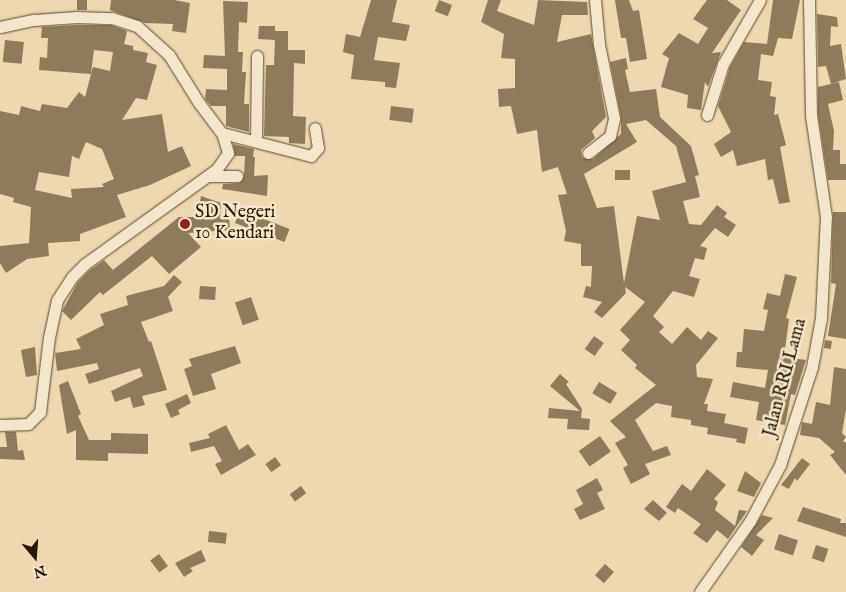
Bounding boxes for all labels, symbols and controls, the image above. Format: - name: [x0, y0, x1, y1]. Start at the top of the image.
- place label: SD Negeri 10 Kendari: [195, 203, 275, 245]
- marker: SD Negeri 10 Kendari: [179, 218, 191, 230]
- street label: Jalan RRI Lama: [760, 316, 812, 440]
- north arrow: [10, 532, 60, 582]
- text: N: [31, 561, 48, 582]

